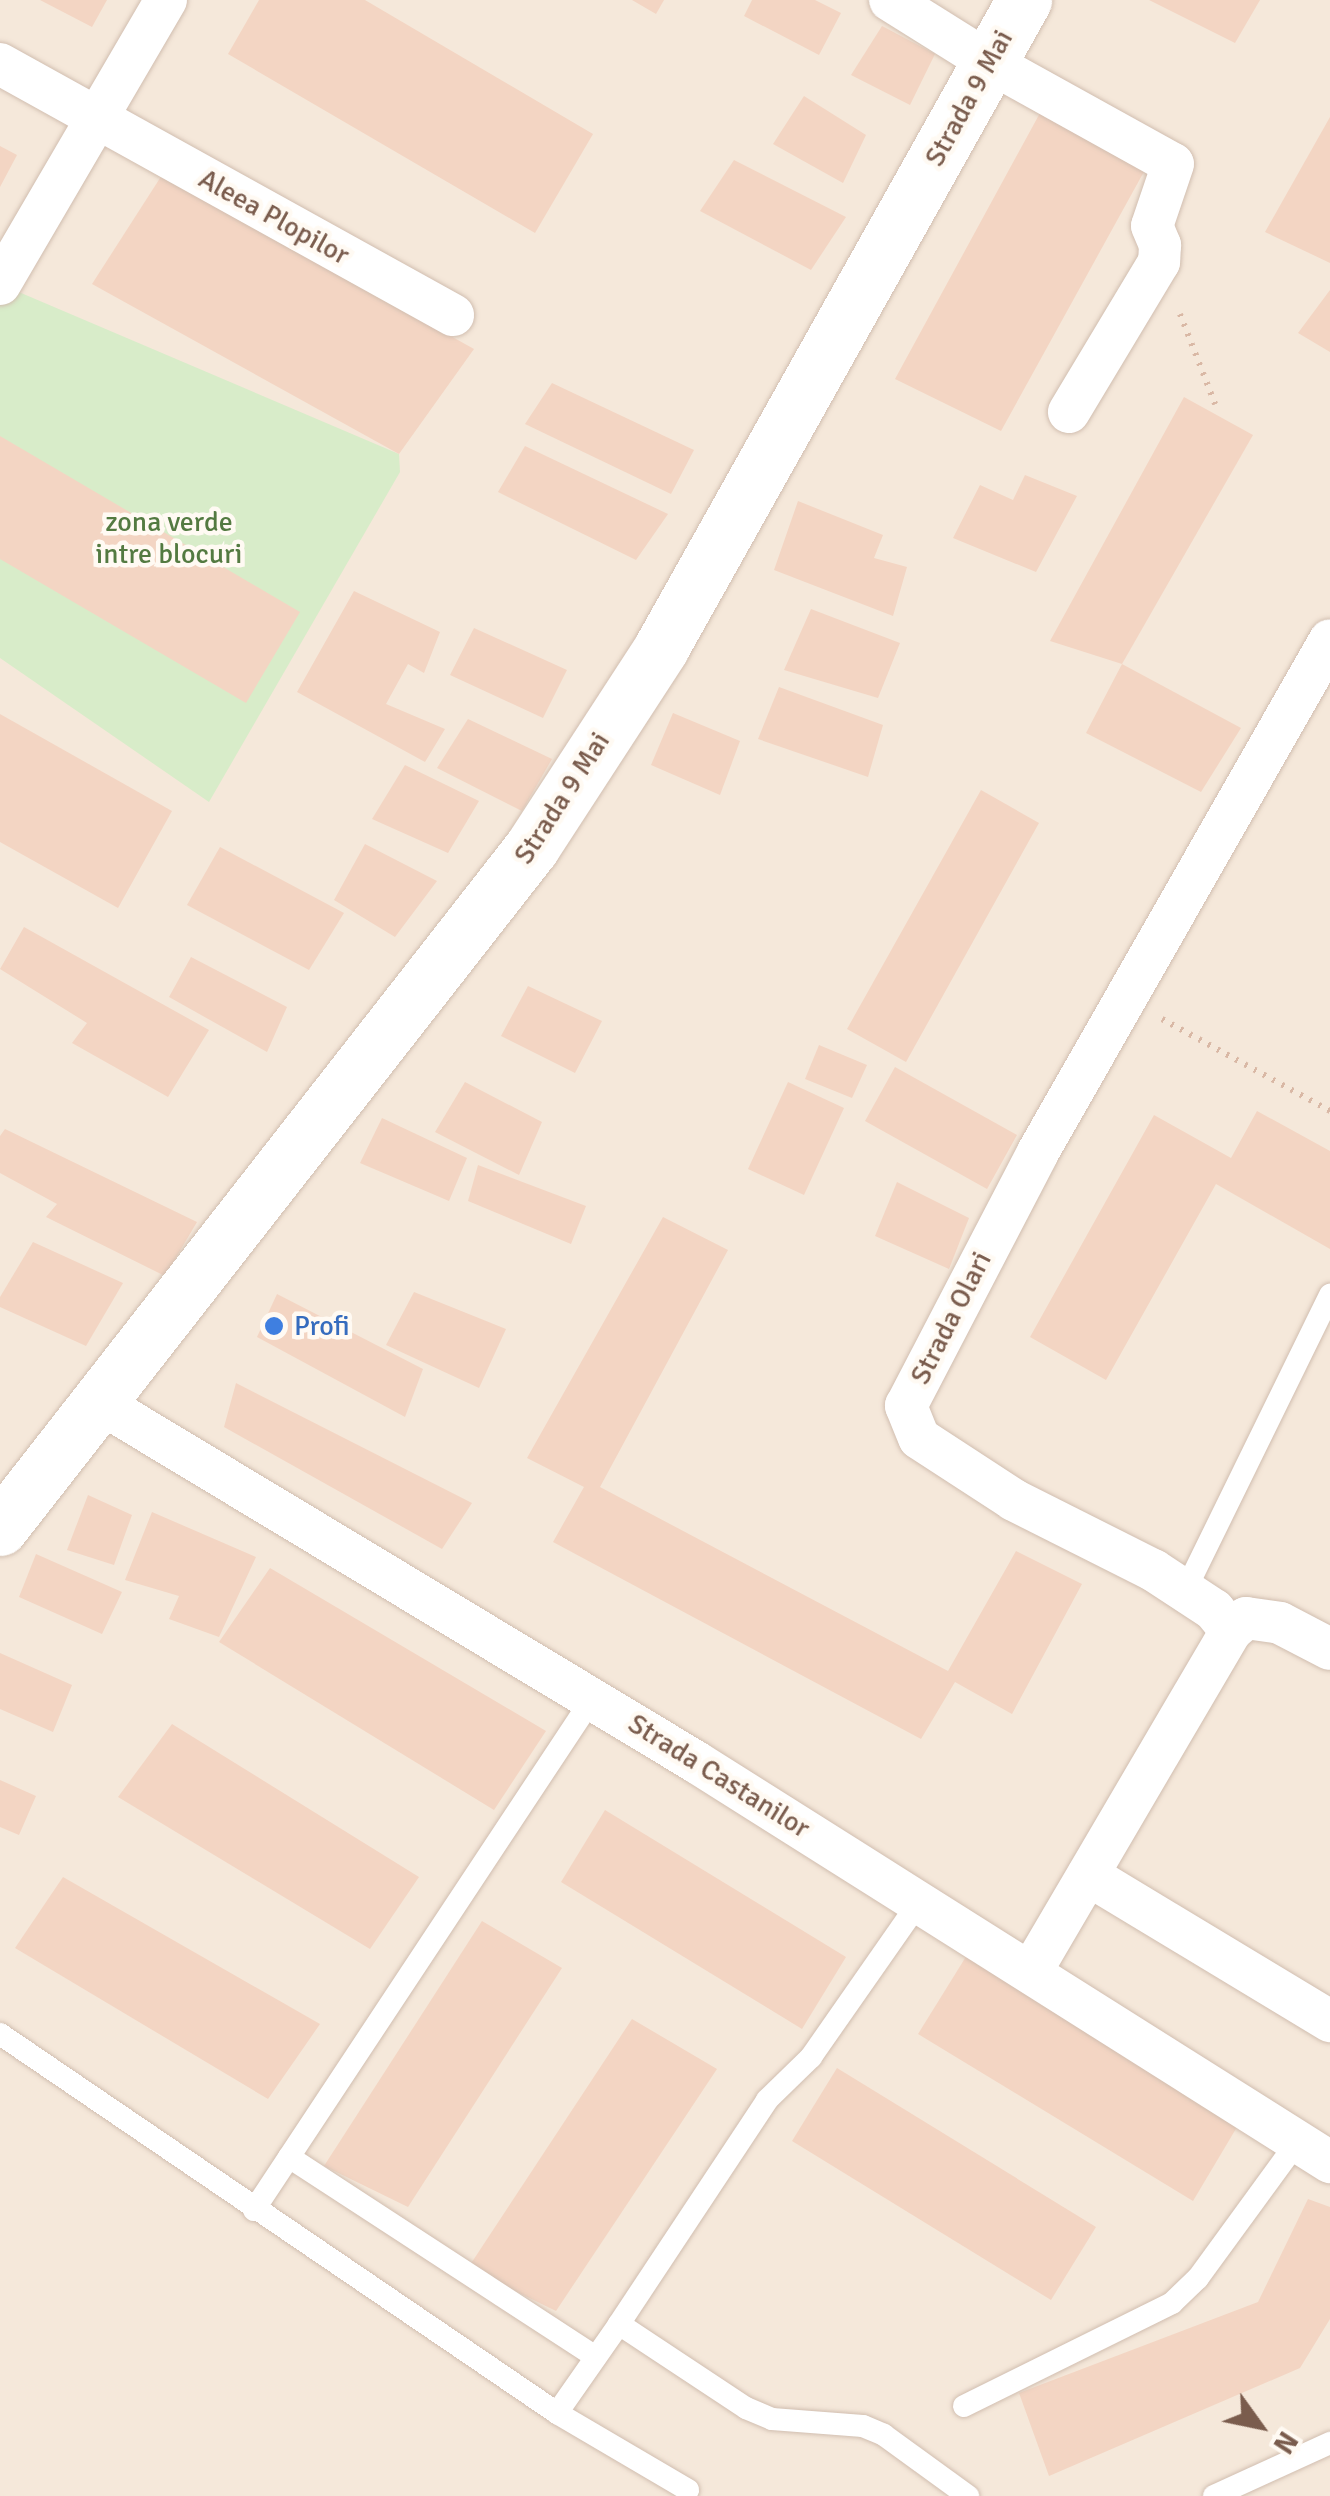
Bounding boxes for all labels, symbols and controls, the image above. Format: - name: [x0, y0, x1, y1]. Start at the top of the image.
- street label: Strada 9 Mai: [918, 24, 1020, 172]
- street label: Aleea Plopilor: [193, 162, 355, 272]
- park label: zona verde intre blocuri: [96, 505, 242, 571]
- street label: Strada 9 Mai: [507, 726, 617, 870]
- street label: Strada Olari: [903, 1246, 999, 1390]
- place label: Profi: [294, 1309, 350, 1343]
- marker: Profi: [263, 1315, 285, 1337]
- street label: Strada Castanilor: [622, 1707, 816, 1845]
- north arrow: [1210, 2376, 1310, 2476]
- text: N: [1266, 2425, 1305, 2460]

